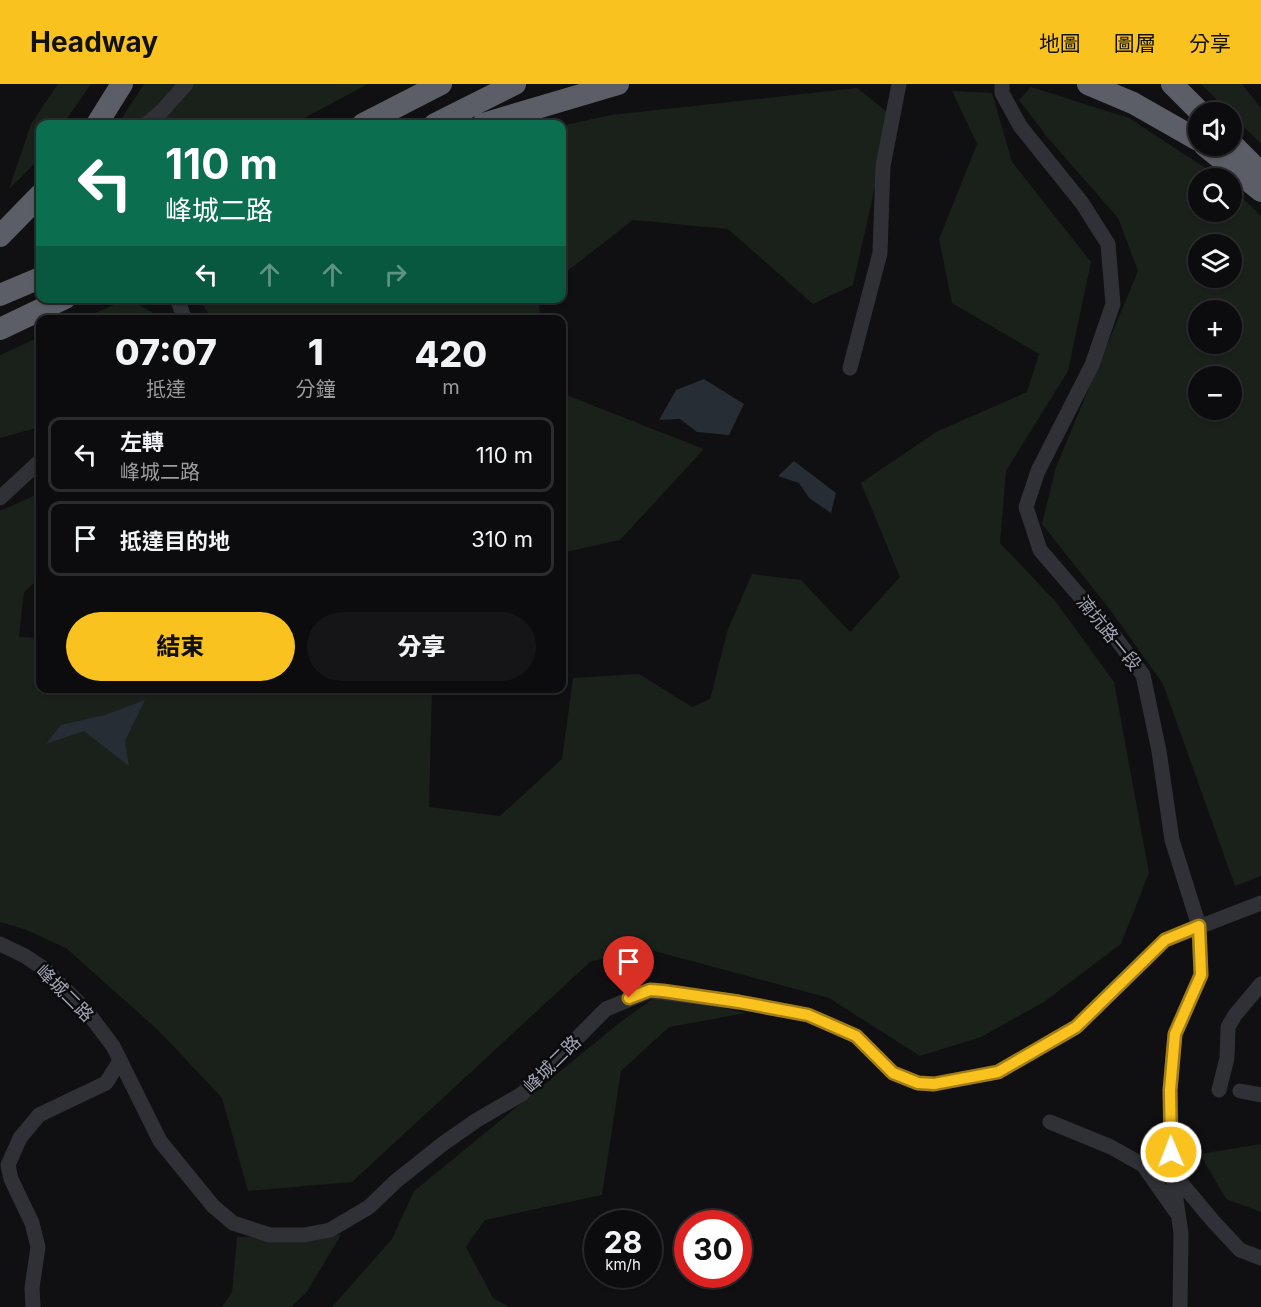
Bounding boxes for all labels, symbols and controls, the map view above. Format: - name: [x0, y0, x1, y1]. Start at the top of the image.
- text: Headway: [30, 25, 158, 59]
- text: 地圖: [1039, 31, 1081, 56]
- text: 圖層: [1114, 31, 1156, 56]
- text: 分享: [1189, 31, 1231, 56]
- map controls: [1188, 102, 1242, 420]
- button: sound: [1188, 102, 1242, 156]
- text: 110 m: [165, 138, 278, 189]
- icon: left: [66, 144, 144, 222]
- button: search: [1188, 168, 1242, 222]
- text: 峰城二路: [165, 194, 273, 227]
- button: layers: [1188, 234, 1242, 288]
- icon: left: [190, 258, 223, 291]
- icon: ahead: [253, 258, 286, 291]
- icon: ahead: [316, 258, 349, 291]
- icon: right: [379, 258, 412, 291]
- button: +: [1188, 300, 1242, 354]
- text: 07:07: [115, 330, 217, 374]
- text: 1: [308, 330, 324, 374]
- text: 420: [415, 332, 487, 376]
- button: −: [1188, 366, 1242, 420]
- text: m: [442, 375, 460, 399]
- text: 抵達: [146, 377, 186, 401]
- text: 分鐘: [296, 377, 336, 401]
- text: 左轉: [120, 429, 164, 455]
- icon: left: [69, 438, 102, 471]
- text: 110 m: [476, 442, 533, 468]
- text: 峰城二路: [120, 460, 200, 484]
- icon: arrive: [69, 522, 102, 555]
- text: 310 m: [471, 526, 533, 552]
- text: 抵達目的地: [120, 528, 230, 554]
- street label: 湳坑路一段: [1073, 591, 1145, 675]
- button: 結束: [66, 612, 295, 681]
- button: 分享: [307, 612, 536, 681]
- pin: [603, 936, 654, 998]
- icon: arrive: [612, 945, 645, 978]
- street label: 峰城二路: [32, 960, 98, 1026]
- street label: 峰城二路: [519, 1031, 585, 1097]
- position arrow: [1139, 1120, 1203, 1184]
- speed limit sign: 30: [674, 1210, 752, 1288]
- text: 28: [604, 1224, 642, 1260]
- text: km/h: [605, 1255, 641, 1274]

